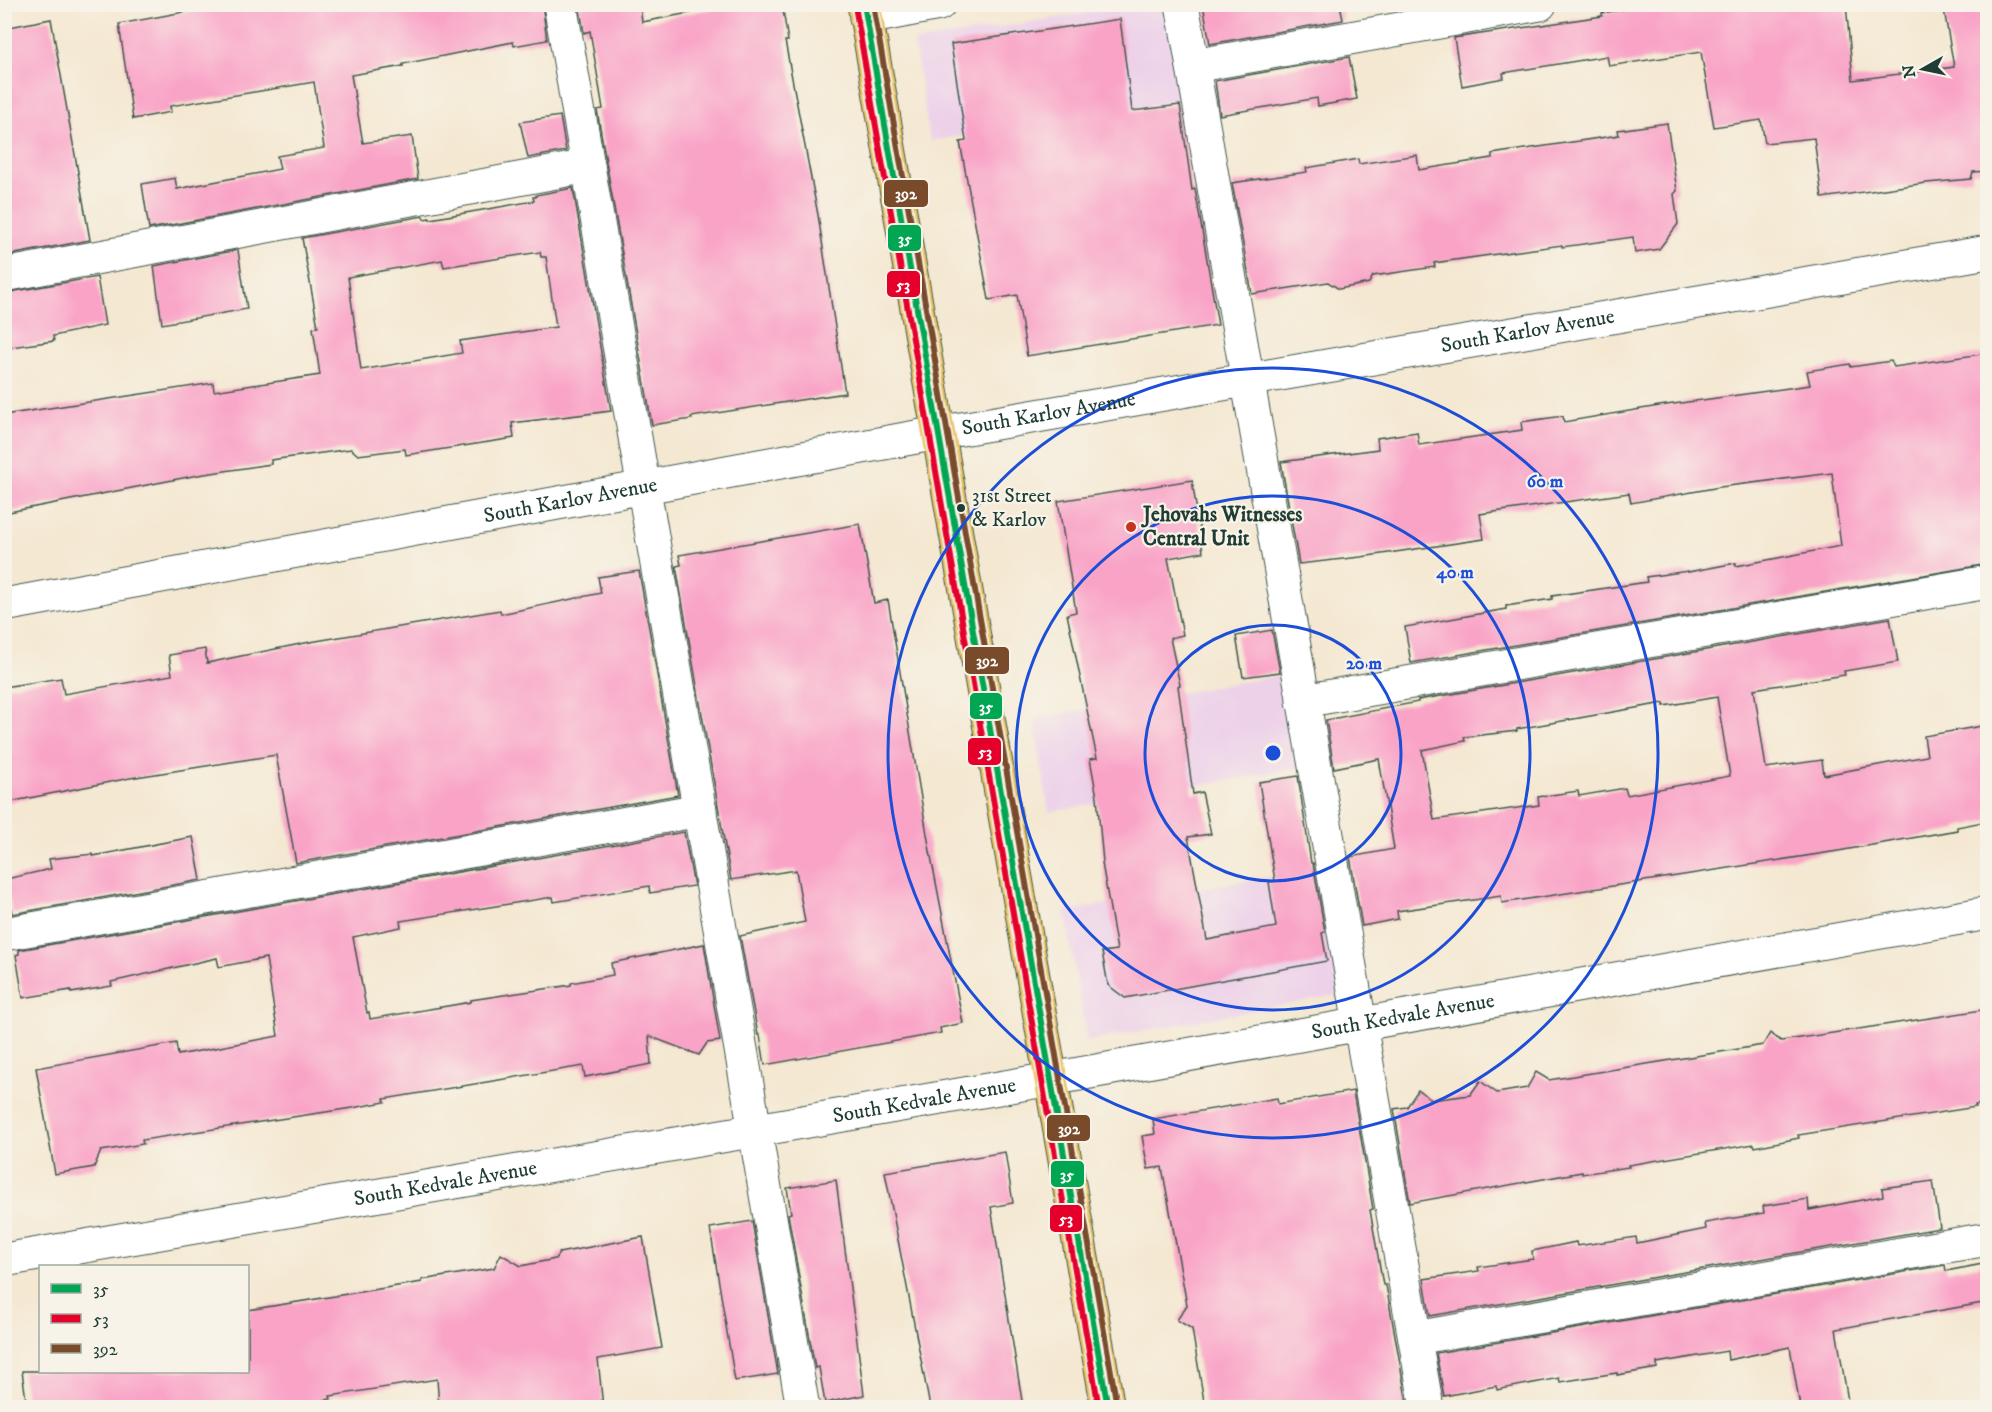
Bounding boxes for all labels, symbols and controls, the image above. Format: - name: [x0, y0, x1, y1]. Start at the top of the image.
- north arrow: [1893, 39, 1953, 99]
- text: N: [1898, 63, 1920, 79]
- line badge: 392: [883, 179, 929, 208]
- text: 392: [895, 184, 918, 204]
- line badge: 35: [887, 224, 922, 252]
- text: 35: [898, 229, 912, 249]
- line badge: 53: [886, 270, 921, 298]
- text: 53: [895, 275, 910, 295]
- street label: South Karlov Avenue: [1439, 304, 1617, 359]
- street label: South Karlov Avenue: [960, 386, 1138, 442]
- text: 60 m: [1527, 471, 1564, 493]
- street label: South Karlov Avenue: [482, 472, 660, 529]
- place label: 31st Street & Karlov: [972, 484, 1051, 533]
- marker: 31st Street & Karlov: [955, 502, 967, 514]
- place label: Jehovahs Witnesses Central Unit: [1141, 502, 1302, 552]
- marker: Jehovahs Witnesses Central Unit: [1124, 520, 1138, 534]
- text: 40 m: [1435, 562, 1474, 584]
- line badge: 392: [964, 646, 1010, 675]
- text: 392: [976, 651, 999, 671]
- text: 20 m: [1346, 653, 1382, 675]
- line badge: 35: [969, 692, 1003, 720]
- text: 35: [979, 697, 993, 717]
- line badge: 53: [967, 737, 1002, 766]
- text: 53: [977, 742, 992, 762]
- centre of rings: [1263, 743, 1283, 763]
- street label: South Kedvale Avenue: [1309, 988, 1497, 1046]
- street label: South Kedvale Avenue: [831, 1072, 1018, 1130]
- line badge: 392: [1046, 1114, 1091, 1142]
- text: 392: [1058, 1119, 1081, 1139]
- street label: South Kedvale Avenue: [352, 1155, 539, 1212]
- line badge: 35: [1050, 1160, 1085, 1188]
- text: 35: [1060, 1165, 1074, 1185]
- line badge: 53: [1049, 1204, 1083, 1233]
- text: 53: [1058, 1209, 1073, 1229]
- legend: [39, 1265, 249, 1373]
- text: 35: [93, 1279, 109, 1301]
- text: 53: [93, 1309, 109, 1331]
- text: 392: [93, 1339, 118, 1361]

